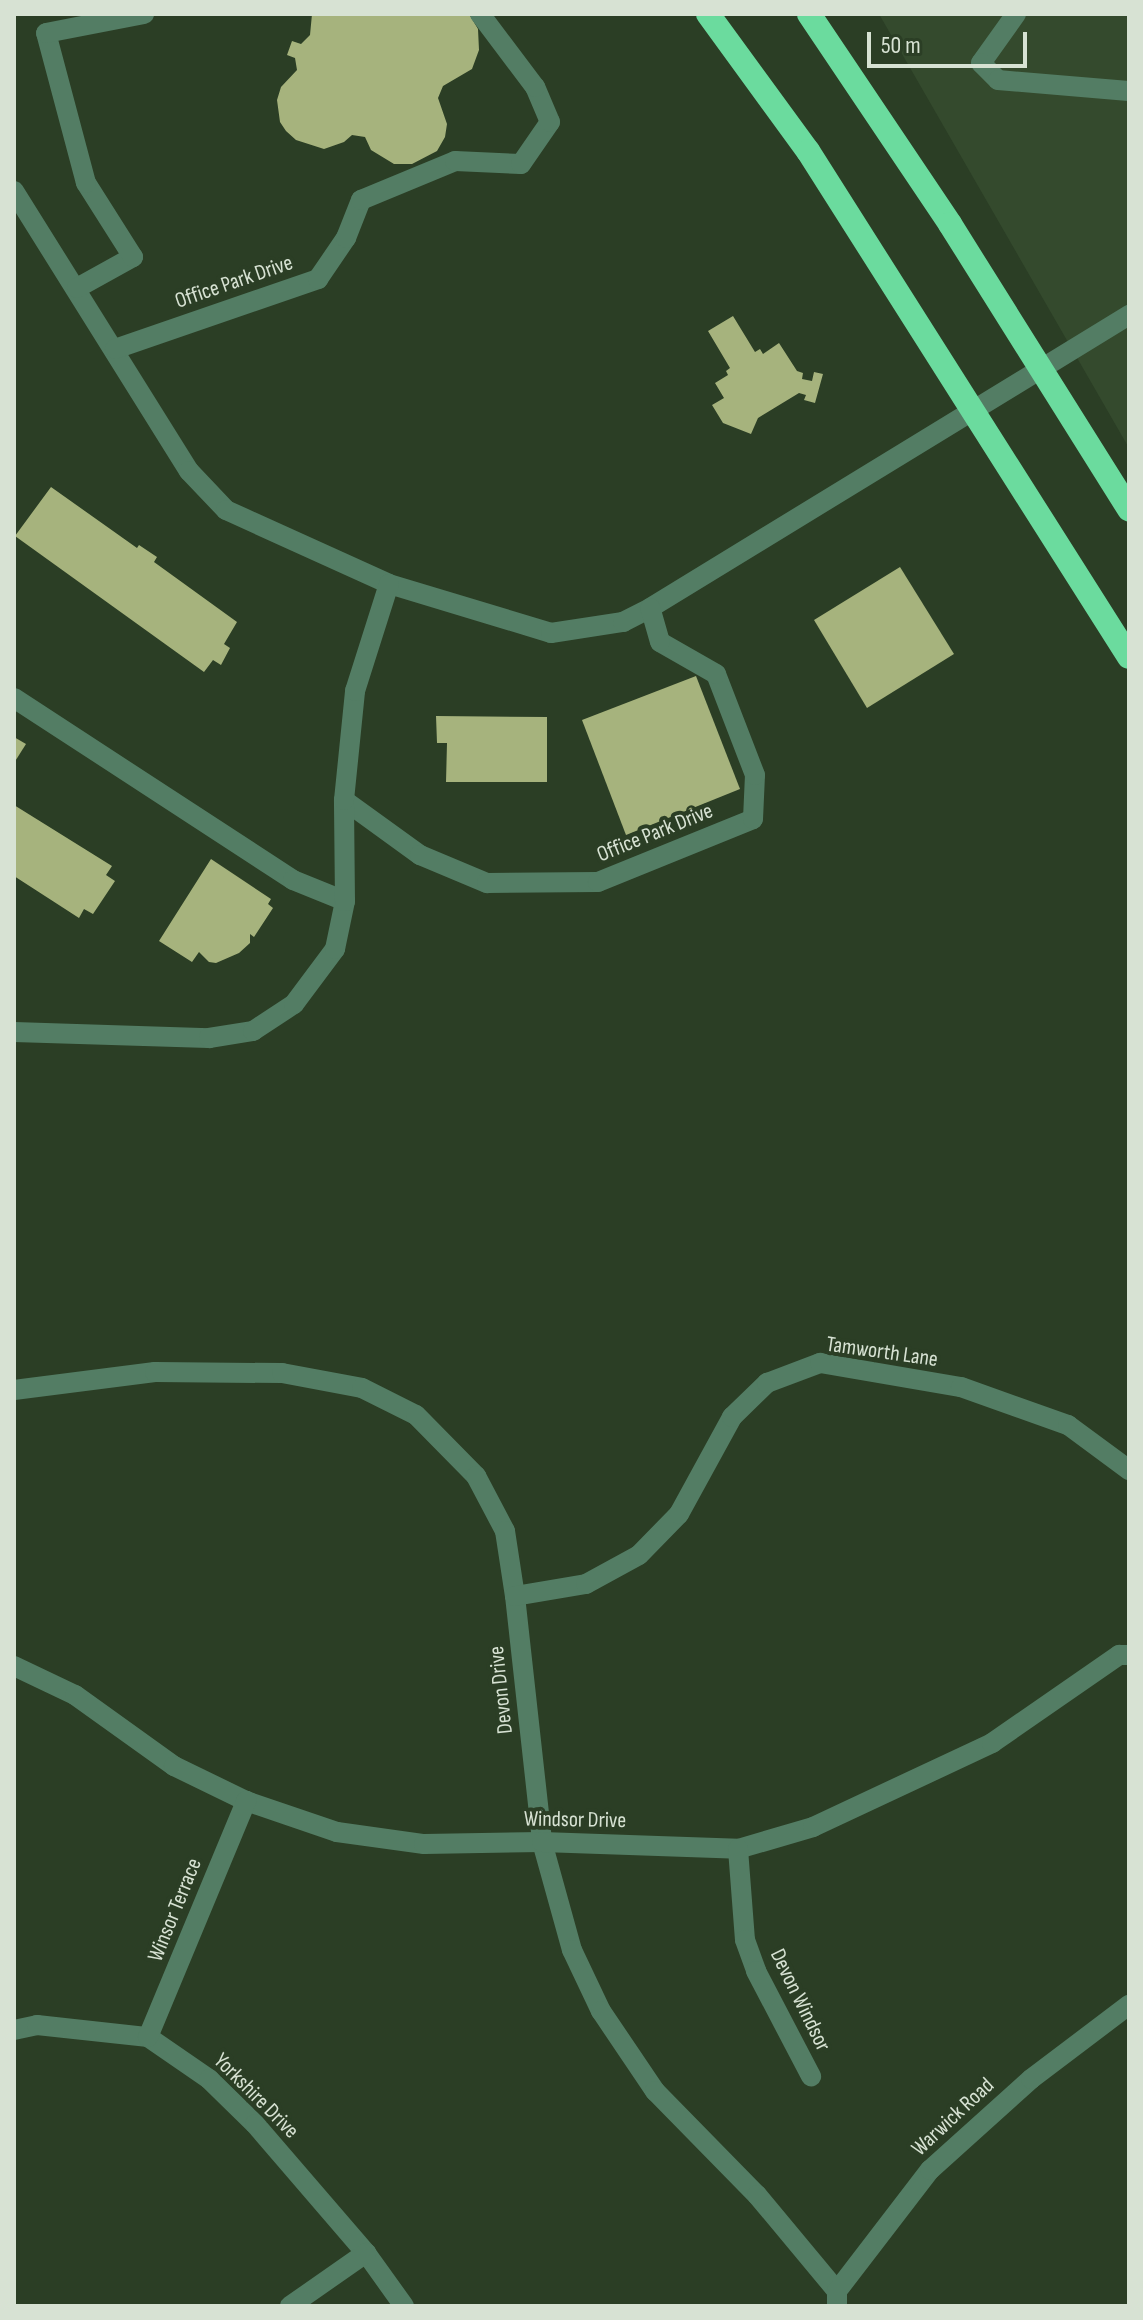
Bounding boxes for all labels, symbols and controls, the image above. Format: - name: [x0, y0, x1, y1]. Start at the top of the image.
- scale bar: [871, 16, 1031, 66]
- text: 50 m: [881, 31, 921, 60]
- street label: Office Park Drive: [172, 250, 296, 314]
- street label: Office Park Drive: [593, 798, 717, 868]
- street label: Tamworth Lane: [824, 1331, 940, 1373]
- street label: Devon Drive: [483, 1645, 519, 1735]
- street label: Windsor Drive: [524, 1806, 626, 1834]
- street label: Winsor Terrace: [142, 1854, 208, 1966]
- street label: Devon Windsor: [764, 1945, 836, 2055]
- street label: Yorkshire Drive: [208, 2048, 304, 2144]
- street label: Warwick Road: [906, 2072, 1000, 2162]

